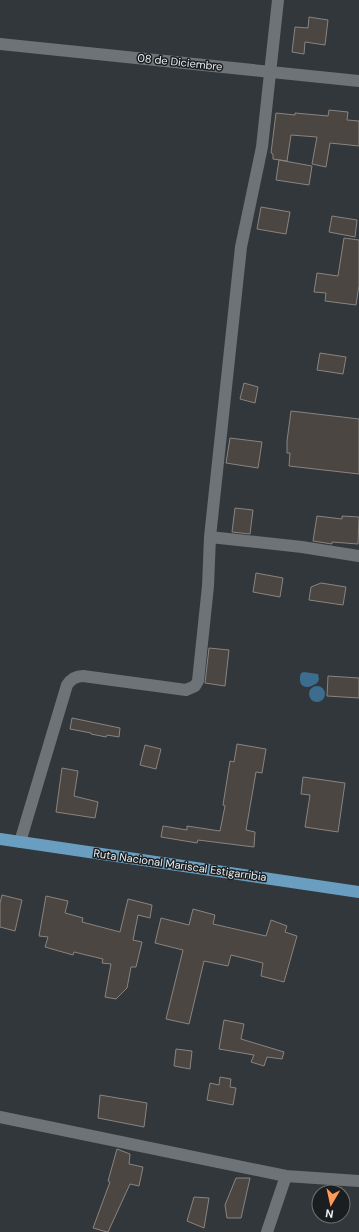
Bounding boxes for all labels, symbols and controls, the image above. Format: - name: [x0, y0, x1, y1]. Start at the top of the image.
- street label: 08 de Diciembre: [137, 51, 223, 73]
- street label: Ruta Nacional Mariscal Estigarribia: [92, 846, 268, 884]
- north arrow: [311, 1184, 351, 1224]
- text: N: [324, 1206, 334, 1221]

